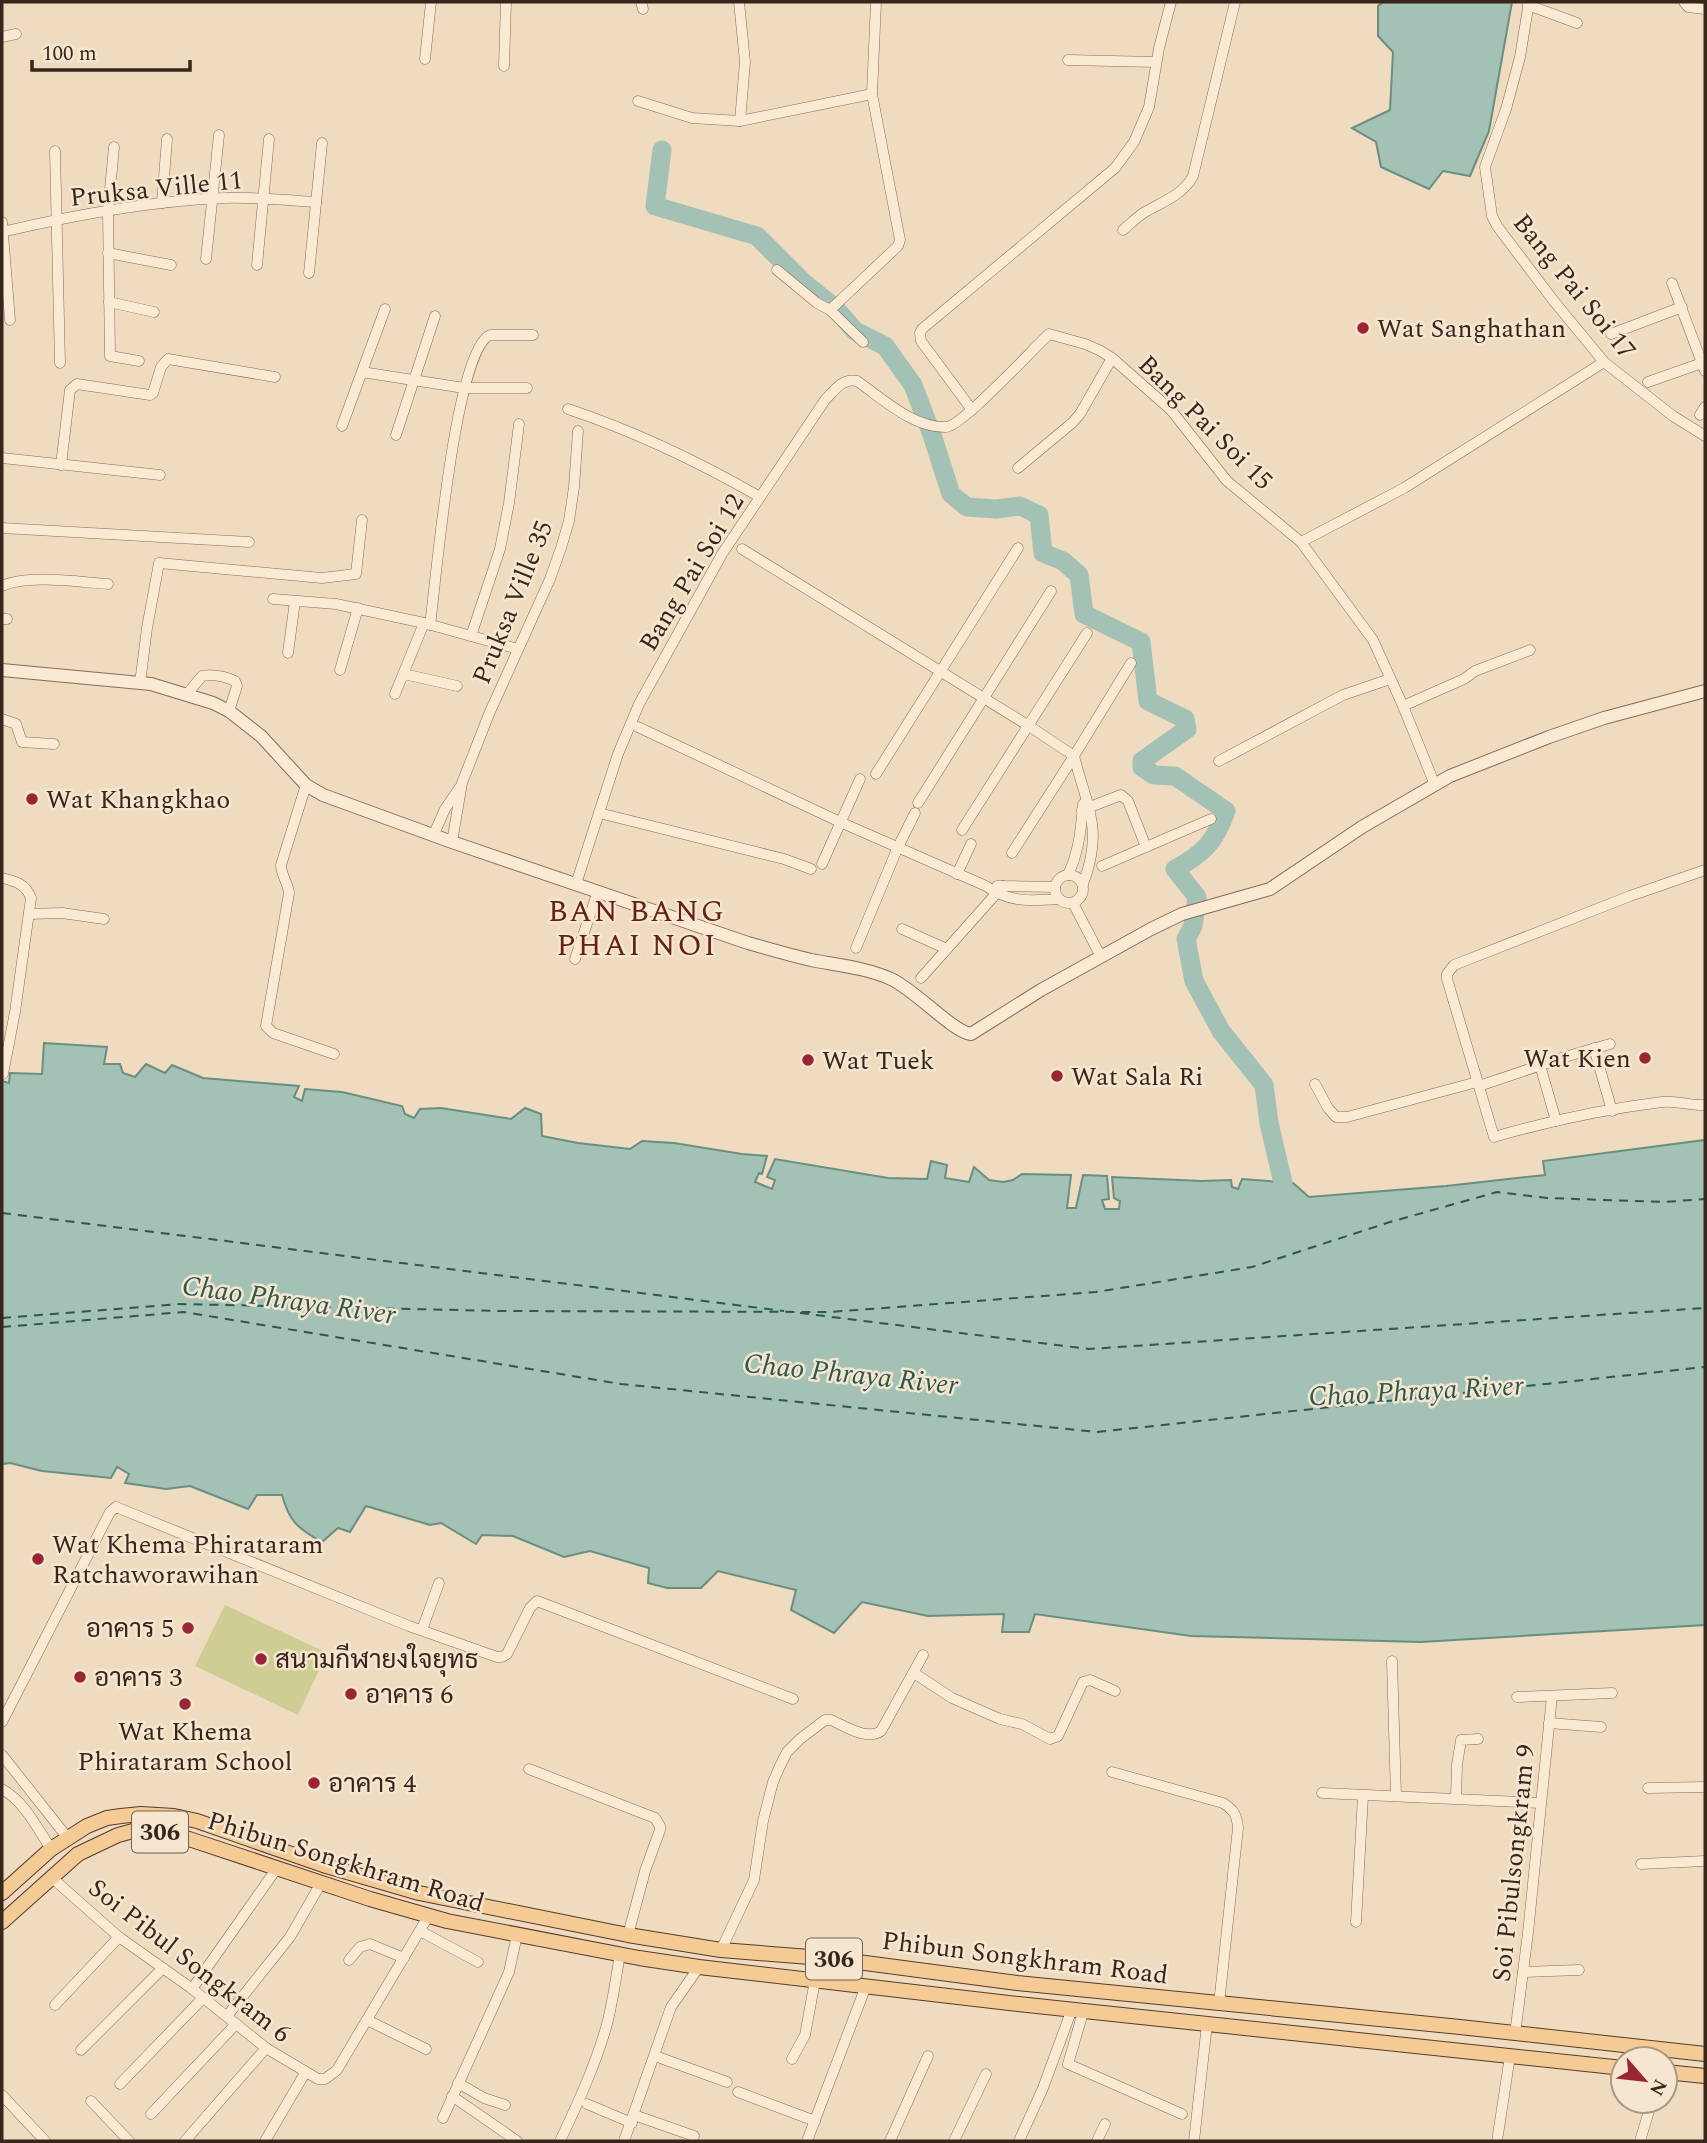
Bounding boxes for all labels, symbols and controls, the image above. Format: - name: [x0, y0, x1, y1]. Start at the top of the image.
- scale bar: [32, 28, 189, 72]
- text: 100 m: [42, 38, 97, 70]
- street label: Pruksa Ville 11: [68, 160, 244, 218]
- street label: Bang Pai Soi 17: [1503, 205, 1646, 368]
- place label: Wat Sanghathan: [1377, 309, 1566, 349]
- marker: Wat Sanghathan: [1355, 320, 1371, 336]
- street label: Bang Pai Soi 15: [1128, 346, 1282, 500]
- street label: Bang Pai Soi 12: [629, 486, 755, 659]
- street label: Pruksa Ville 35: [462, 514, 564, 690]
- place label: Wat Khangkhao: [46, 780, 230, 820]
- marker: Wat Khangkhao: [24, 791, 40, 807]
- district label: BAN BANG PHAI NOI: [548, 889, 726, 969]
- place label: Wat Kien: [1523, 1039, 1631, 1079]
- place label: Wat Tuek: [822, 1041, 934, 1081]
- marker: Wat Kien: [1637, 1050, 1653, 1066]
- marker: Wat Tuek: [800, 1052, 816, 1068]
- place label: Wat Sala Ri: [1071, 1057, 1204, 1097]
- marker: Wat Sala Ri: [1049, 1068, 1065, 1084]
- water label: Chao Phraya River: [179, 1264, 399, 1337]
- water label: Chao Phraya River: [742, 1342, 960, 1407]
- water label: Chao Phraya River: [1307, 1364, 1525, 1419]
- place label: Wat Khema Phirataram Ratchaworawihan: [52, 1525, 323, 1595]
- marker: Wat Khema Phirataram Ratchaworawihan: [30, 1551, 46, 1567]
- place label: อาคาร 5: [86, 1609, 174, 1649]
- marker: อาคาร 5: [180, 1620, 196, 1636]
- place label: สนามกีฬายงใจยุทธ: [275, 1640, 479, 1680]
- marker: สนามกีฬายงใจยุทธ: [253, 1651, 269, 1667]
- place label: อาคาร 3: [94, 1658, 182, 1698]
- marker: อาคาร 3: [72, 1669, 88, 1685]
- place label: อาคาร 6: [365, 1675, 453, 1715]
- marker: อาคาร 6: [343, 1686, 359, 1702]
- marker: Wat Khema Phirataram School: [177, 1696, 193, 1712]
- place label: Wat Khema Phirataram School: [78, 1712, 292, 1782]
- street label: Soi Pibulsongkram 9: [1482, 1742, 1546, 1984]
- place label: อาคาร 4: [328, 1764, 416, 1804]
- marker: อาคาร 4: [306, 1775, 322, 1791]
- street label: Phibun Songkhram Road: [202, 1801, 489, 1923]
- road number: 306: [132, 1812, 188, 1853]
- street label: Soi Pibul Songkram 6: [79, 1869, 299, 2053]
- street label: Phibun Songkhram Road: [880, 1921, 1170, 1995]
- road number: 306: [806, 1938, 862, 1980]
- north arrow: [1609, 2045, 1679, 2115]
- text: N: [1641, 2074, 1674, 2101]

